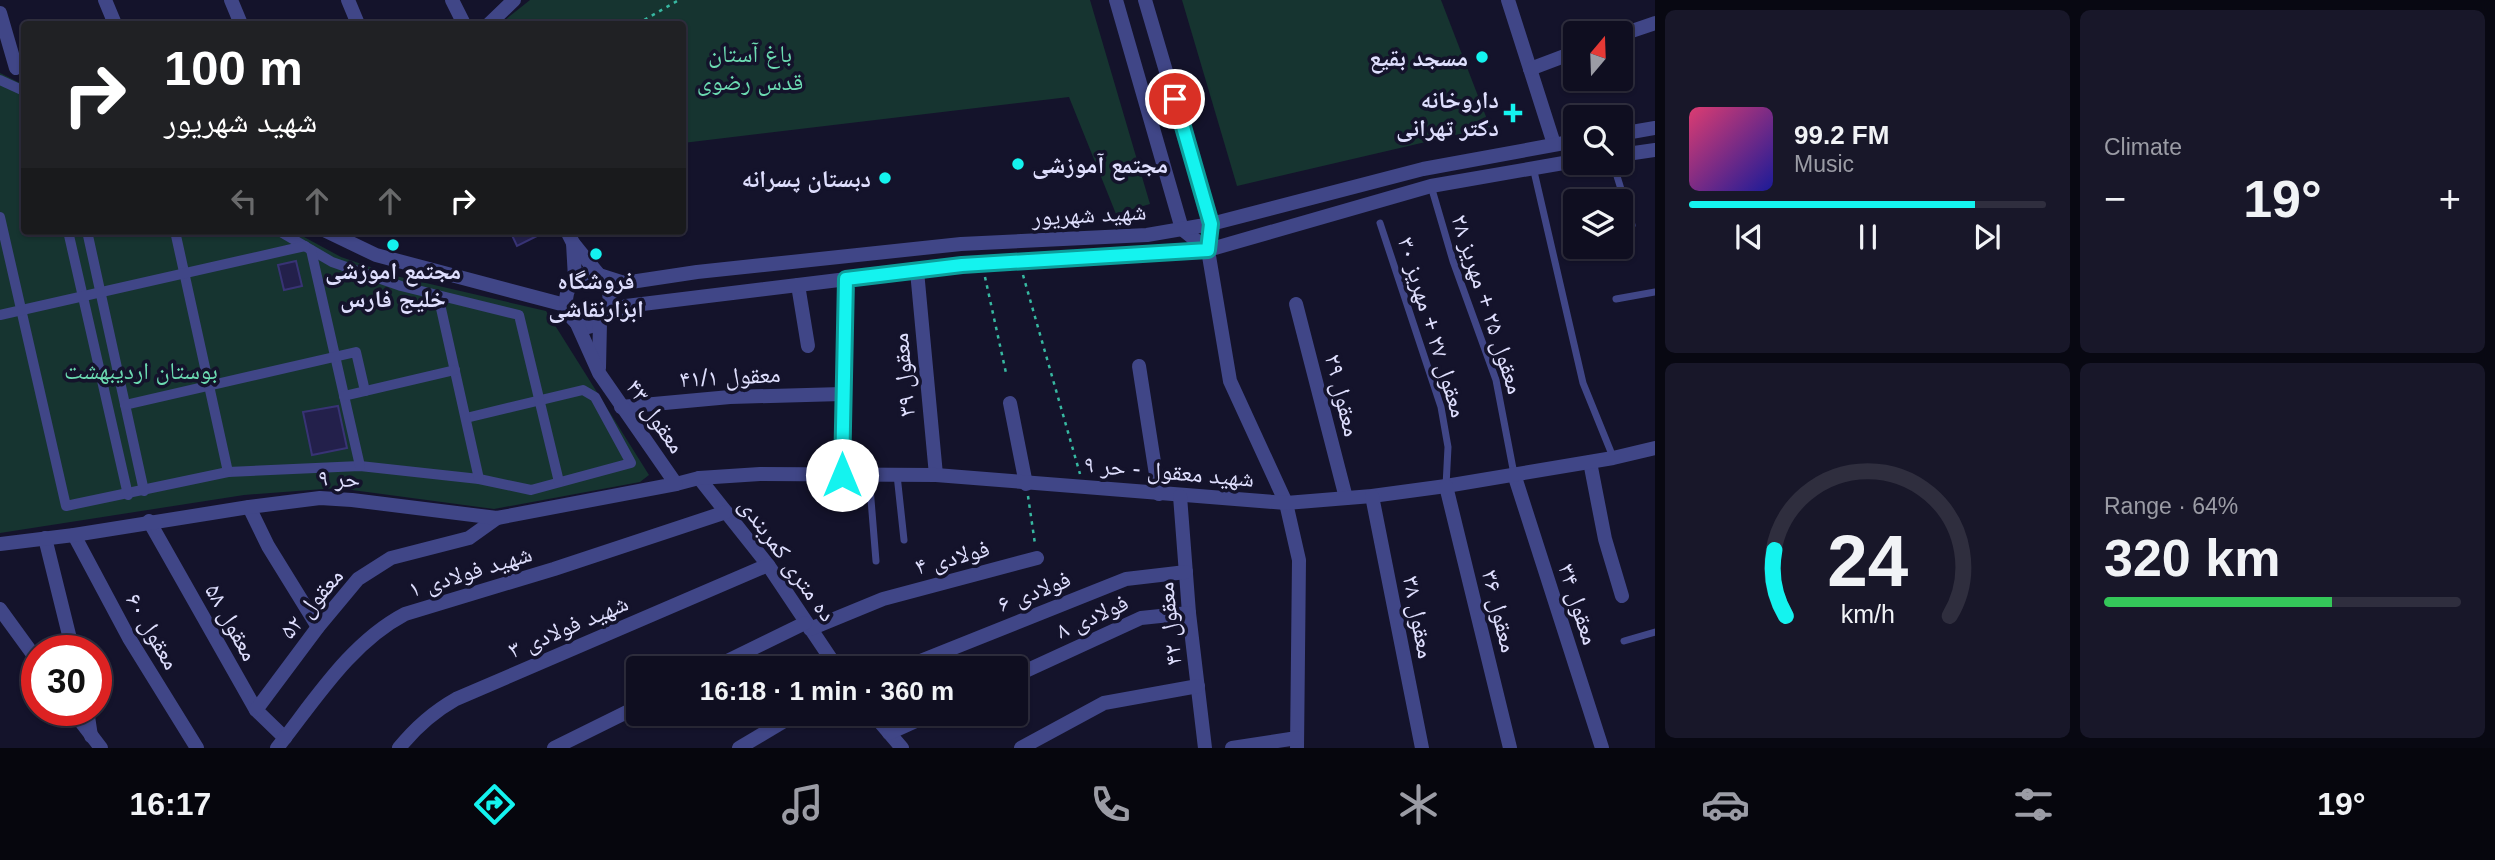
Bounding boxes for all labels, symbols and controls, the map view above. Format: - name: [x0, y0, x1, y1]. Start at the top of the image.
- north arrow: [1563, 21, 1633, 91]
- map controls: [1563, 21, 1633, 259]
- park label: باغ آستان قدس رضوی: [697, 40, 803, 96]
- text: 100 m: [164, 41, 303, 95]
- place label: مسجد بقیع: [1369, 44, 1468, 74]
- icon: right: [49, 49, 140, 140]
- marker: مسجد بقیع: [1474, 49, 1490, 65]
- pin: [1145, 69, 1205, 129]
- icon: arrive: [1156, 80, 1194, 118]
- place label: داروخانه دکتر تهرانی: [1396, 86, 1499, 142]
- text: شهید شهریور: [164, 103, 317, 139]
- marker: داروخانه دکتر تهرانی: [1505, 105, 1521, 121]
- button: search: [1563, 105, 1633, 175]
- text: 99.2 FM: [1794, 120, 1889, 150]
- text: Climate: [2104, 134, 2182, 160]
- place label: مجتمع آموزشی: [1032, 151, 1168, 181]
- text: Music: [1794, 151, 1854, 177]
- marker: مجتمع آموزشی: [1010, 156, 1026, 172]
- place label: دبستان پسرانه: [741, 165, 871, 193]
- marker: دبستان پسرانه: [877, 170, 893, 186]
- text: 19°: [2243, 170, 2322, 228]
- text: −: [2104, 178, 2126, 220]
- text: +: [2439, 178, 2461, 220]
- icon: left: [225, 182, 263, 220]
- icon: ahead: [298, 182, 336, 220]
- icon: ahead: [371, 182, 409, 220]
- icon: right: [444, 182, 482, 220]
- button: layers: [1563, 189, 1633, 259]
- street label: شهید شهریور: [1030, 198, 1147, 231]
- street label: معقول ۲۵ + مهریز ۲۸: [1445, 211, 1530, 398]
- icon: previous: [1730, 218, 1768, 256]
- icon: pause: [1849, 218, 1887, 256]
- icon: next: [1968, 218, 2006, 256]
- street label: معقول ۲۷ + مهریز ۳۰: [1392, 234, 1473, 421]
- marker: مجتمع اموزشی خلیج فارس: [385, 237, 401, 253]
- marker: فروشگاه ابزارنقاشی: [588, 246, 604, 262]
- place label: مجتمع اموزشی خلیج فارس: [325, 257, 461, 314]
- place label: فروشگاه ابزارنقاشی: [548, 267, 644, 323]
- street label: معقول ۳۹: [886, 332, 921, 418]
- street label: معقول ۲۹: [1319, 351, 1366, 439]
- park label: بوستان اردیبهشت: [64, 357, 218, 385]
- street label: معقول ۴۱/۱: [679, 360, 781, 393]
- street label: معقول ۴۳: [620, 374, 691, 459]
- position arrow: [805, 438, 879, 512]
- street label: شهید معقول - حر ۹: [1083, 450, 1255, 493]
- street label: حر ۹: [317, 464, 361, 492]
- street label: ده متری کمربندی: [733, 492, 842, 627]
- text: Range · 64%: [2104, 493, 2238, 519]
- text: 24: [1827, 521, 1908, 602]
- text: 320 km: [2104, 529, 2280, 587]
- street label: فولادی ۴: [912, 534, 992, 581]
- street label: شهید فولادی ۱: [405, 539, 535, 604]
- street label: معقول ۳۴: [1552, 560, 1605, 648]
- street label: معقول ۵۲: [274, 562, 349, 644]
- street label: فولادی ۶: [994, 565, 1075, 618]
- street label: معقول ۳۶: [1476, 567, 1523, 655]
- street label: معقول ۳۸: [1397, 573, 1440, 661]
- street label: معقول ۵۸: [199, 579, 264, 666]
- street label: معقول ۴۲: [1151, 581, 1188, 667]
- street label: معقول ۶۰: [119, 588, 186, 675]
- street label: فولادی ۸: [1052, 588, 1133, 645]
- street label: شهید فولادی ۳: [504, 589, 632, 664]
- text: km/h: [1840, 600, 1895, 628]
- speed limit sign: 30: [21, 635, 112, 726]
- text: 16:18 · 1 min · 360 m: [700, 676, 954, 706]
- icon: directions: [470, 780, 519, 829]
- icon: music: [778, 780, 827, 829]
- icon: phone: [1086, 780, 1135, 829]
- icon: climate: [1394, 780, 1443, 829]
- icon: car: [1701, 780, 1750, 829]
- icon: filters: [2009, 780, 2058, 829]
- text: 16:17: [129, 786, 211, 822]
- text: 19°: [2317, 786, 2366, 822]

